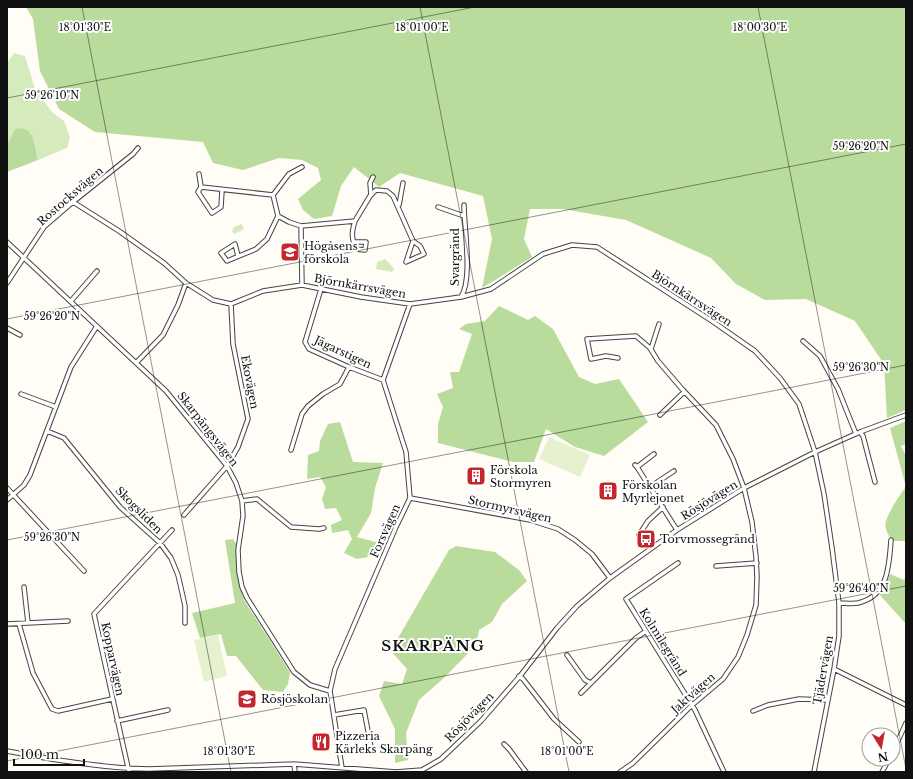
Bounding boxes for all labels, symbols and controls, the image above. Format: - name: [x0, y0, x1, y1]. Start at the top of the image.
- text: 18°01'30"E: [59, 21, 111, 34]
- text: 18°01'00"E: [396, 21, 448, 34]
- text: 18°00'30"E: [733, 21, 787, 34]
- text: 59°26'10"N: [25, 89, 79, 102]
- text: 59°26'20"N: [833, 140, 889, 153]
- street label: Rostocksvägen: [34, 163, 106, 228]
- street label: Svargränd: [448, 228, 462, 286]
- place label: Högåsens förskola: [304, 239, 358, 266]
- school or university icon: Högåsens förskola: [279, 241, 301, 263]
- street label: Björnkärrsvägen: [649, 267, 735, 329]
- street label: Björnkärrsvägen: [313, 271, 407, 301]
- text: 59°26'20"N: [24, 310, 80, 323]
- street label: Jägarstigen: [310, 332, 374, 371]
- street label: Ekovägen: [238, 354, 262, 410]
- text: 59°26'30"N: [833, 361, 889, 374]
- street label: Skarpängsvägen: [174, 389, 242, 469]
- place label: Förskola Stormyren: [490, 463, 552, 490]
- building icon: Förskola Stormyren: [465, 465, 487, 487]
- street label: Rösjövägen: [678, 477, 740, 523]
- place label: Förskolan Myrlejonet: [622, 478, 685, 505]
- building icon: Förskolan Myrlejonet: [597, 480, 619, 502]
- street label: Skogsliden: [113, 484, 166, 537]
- street label: Stormyrsvägen: [467, 493, 554, 526]
- street label: Forsvägen: [367, 502, 403, 560]
- bus stop icon: Torvmossegränd: [635, 528, 657, 550]
- text: 59°26'30"N: [24, 531, 80, 544]
- place label: Torvmossegränd: [660, 532, 756, 546]
- text: 59°26'40"N: [833, 582, 889, 595]
- street label: Kolmilegränd: [637, 605, 690, 679]
- street label: Kopparvägen: [98, 621, 128, 697]
- street label: Tjädervägen: [810, 634, 836, 706]
- district label: SKARPÄNG: [381, 636, 485, 655]
- street label: Jaktvägen: [667, 669, 718, 718]
- school or university icon: Rösjöskolan: [236, 688, 258, 710]
- street label: Rösjövägen: [442, 689, 497, 745]
- place label: Rösjöskolan: [261, 692, 329, 706]
- north arrow: [861, 727, 901, 767]
- place label: Pizzeria Kärleks Skarpäng: [335, 729, 433, 756]
- restaurant icon: Pizzeria Kärleks Skarpäng: [310, 731, 332, 753]
- scale bar: [14, 741, 84, 767]
- text: 18°01'30"E: [203, 745, 255, 758]
- text: 18°01'00"E: [541, 745, 593, 758]
- text: 100 m: [20, 747, 59, 762]
- text: N: [876, 749, 889, 765]

